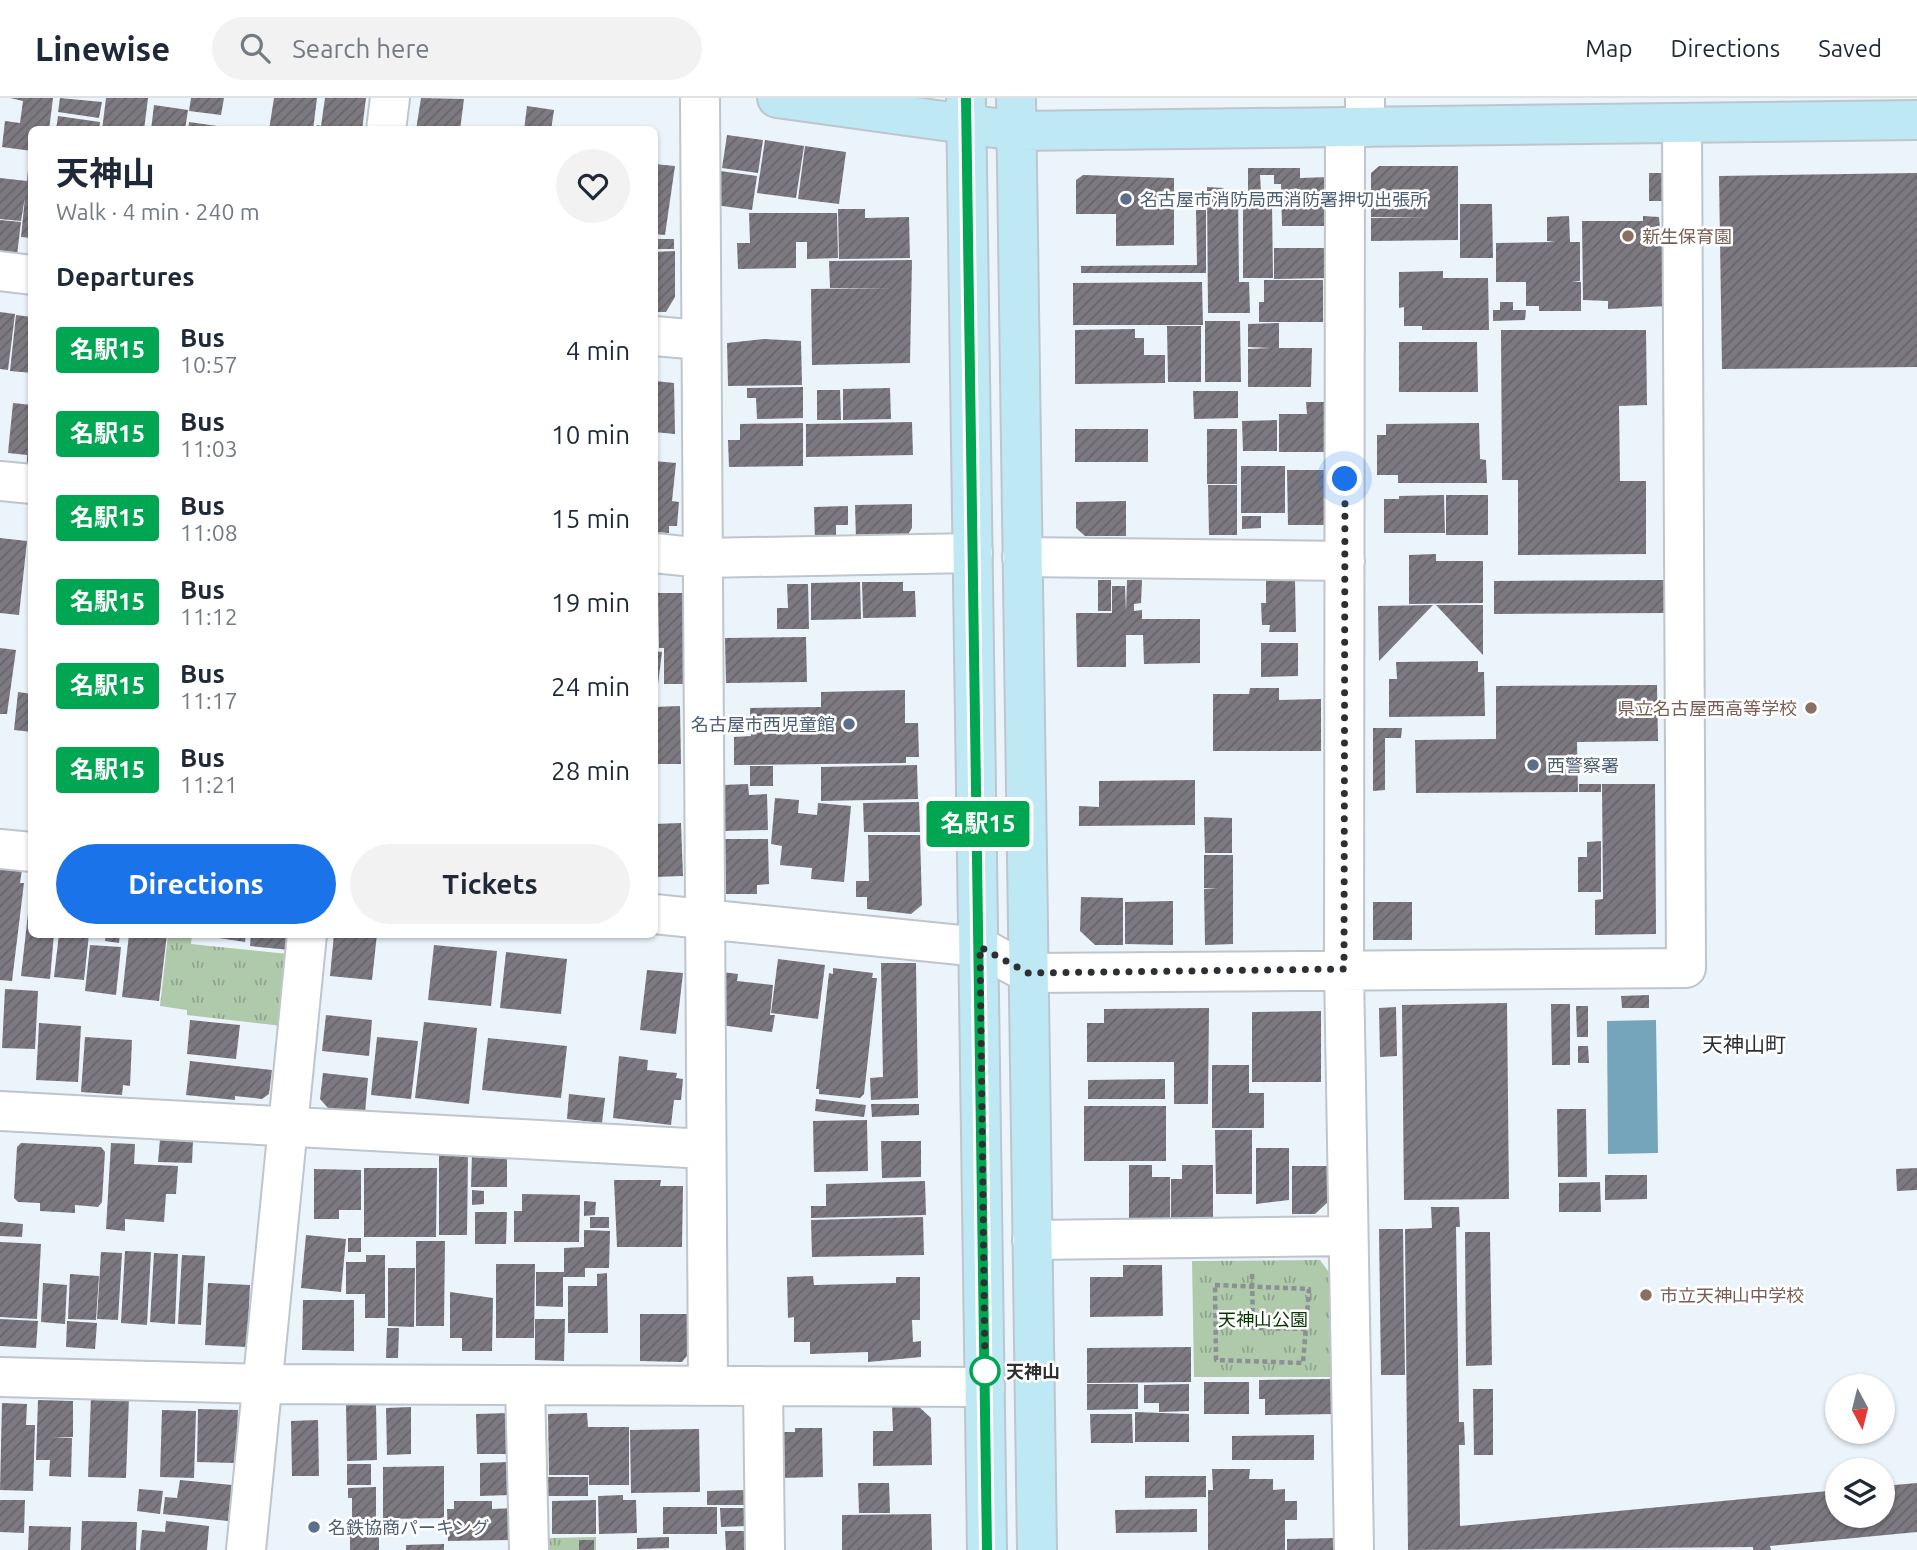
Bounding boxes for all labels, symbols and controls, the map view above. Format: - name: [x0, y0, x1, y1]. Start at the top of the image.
- search box: [212, 17, 702, 80]
- icon: search: [236, 29, 274, 67]
- text: Linewise: [35, 30, 170, 67]
- text: Search here: [292, 34, 430, 63]
- text: Map: [1585, 35, 1632, 62]
- text: Directions: [1670, 35, 1780, 62]
- text: Saved: [1818, 35, 1882, 62]
- button: heart: [556, 149, 630, 223]
- text: 天神山: [56, 154, 155, 191]
- place label: 名古屋市消防局西消防署押切出張所: [1140, 189, 1428, 209]
- marker: 名古屋市消防局西消防署押切出張所: [1118, 191, 1134, 207]
- text: Walk · 4 min · 240 m: [56, 199, 260, 224]
- place label: 新生保育園: [1642, 226, 1732, 246]
- marker: 新生保育園: [1620, 228, 1636, 244]
- text: Departures: [56, 262, 194, 291]
- text: Bus: [180, 323, 225, 352]
- text: 名駅15: [70, 336, 145, 363]
- text: 4 min: [566, 336, 630, 365]
- text: 10:57: [180, 352, 238, 377]
- text: Bus: [180, 407, 225, 436]
- text: 名駅15: [70, 420, 145, 447]
- text: 10 min: [551, 420, 630, 449]
- text: 11:03: [180, 436, 238, 461]
- your location: [1327, 461, 1362, 496]
- text: Bus: [180, 491, 225, 520]
- text: 名駅15: [70, 504, 145, 531]
- text: 15 min: [551, 504, 630, 533]
- text: 11:08: [180, 520, 238, 545]
- text: Bus: [180, 575, 225, 604]
- text: 名駅15: [70, 588, 145, 615]
- text: 19 min: [551, 588, 630, 617]
- text: 11:12: [180, 604, 238, 629]
- text: Bus: [180, 659, 225, 688]
- text: 名駅15: [70, 672, 145, 699]
- text: 24 min: [551, 672, 630, 701]
- text: 11:17: [180, 688, 238, 713]
- place label: 県立名古屋西高等学校: [1617, 698, 1797, 718]
- marker: 県立名古屋西高等学校: [1803, 700, 1819, 716]
- place label: 名古屋市西児童館: [691, 714, 835, 734]
- marker: 名古屋市西児童館: [841, 716, 857, 732]
- text: Bus: [180, 743, 225, 772]
- place label: 西警察署: [1547, 755, 1619, 775]
- text: 名駅15: [70, 756, 145, 783]
- text: 28 min: [551, 756, 630, 785]
- marker: 西警察署: [1525, 757, 1541, 773]
- text: 11:21: [180, 772, 238, 797]
- line badge: 名駅15: [929, 801, 1027, 847]
- text: 名駅15: [940, 810, 1016, 837]
- button: Directions: [56, 844, 336, 924]
- button: Tickets: [350, 844, 630, 924]
- district label: 天神山町: [1702, 1032, 1786, 1056]
- place label: 市立天神山中学校: [1660, 1285, 1804, 1305]
- marker: 市立天神山中学校: [1638, 1287, 1654, 1303]
- park label: 天神山公園: [1218, 1309, 1308, 1329]
- marker: 天神山: [970, 1356, 1000, 1386]
- place label: 天神山: [1006, 1361, 1060, 1381]
- north arrow: [1825, 1374, 1895, 1444]
- map controls: [1825, 1374, 1895, 1528]
- button: layers: [1825, 1458, 1895, 1528]
- place label: 名鉄協商パーキング: [328, 1517, 489, 1537]
- marker: 名鉄協商パーキング: [306, 1519, 322, 1535]

